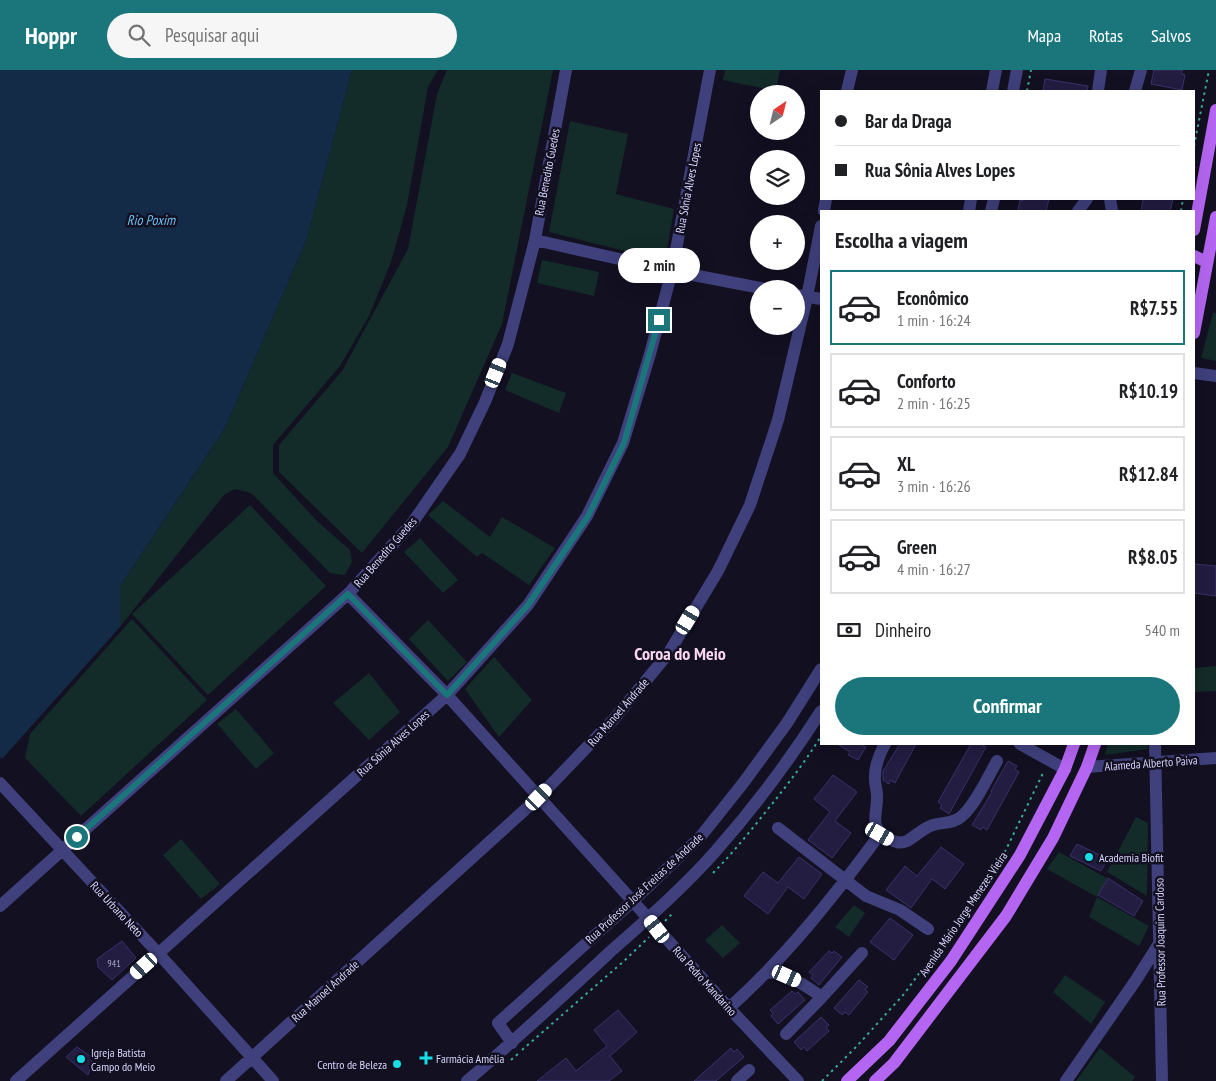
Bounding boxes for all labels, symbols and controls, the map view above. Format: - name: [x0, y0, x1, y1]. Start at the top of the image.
- search box: [107, 13, 457, 58]
- text: Hoppr: [25, 20, 77, 51]
- icon: search: [125, 21, 153, 49]
- text: Pesquisar aqui: [165, 23, 259, 47]
- text: Mapa: [1027, 24, 1061, 47]
- text: Rotas: [1089, 24, 1123, 47]
- text: Salvos: [1151, 24, 1191, 47]
- north arrow: [750, 85, 805, 140]
- map controls: [750, 85, 805, 335]
- text: Bar da Draga: [865, 109, 952, 133]
- street label: Rua Benedito Guedes: [531, 127, 563, 217]
- street label: Rua Sônia Alves Lopes: [672, 141, 704, 235]
- button: layers: [750, 150, 805, 205]
- text: Rua Sônia Alves Lopes: [865, 158, 1015, 182]
- water label: Rio Poxim: [127, 211, 176, 229]
- button: +: [750, 215, 805, 270]
- text: Escolha a viagem: [835, 226, 968, 254]
- callout: 2 min: [618, 248, 700, 282]
- text: 2 min: [643, 255, 675, 275]
- button: −: [750, 280, 805, 335]
- icon: car: [837, 285, 882, 330]
- text: Econômico: [897, 286, 969, 310]
- text: R$7.55: [1130, 296, 1178, 320]
- route end: [648, 309, 670, 331]
- text: 1 min · 16:24: [897, 310, 971, 330]
- car: [483, 356, 508, 390]
- icon: car: [837, 368, 882, 413]
- text: Conforto: [897, 369, 956, 393]
- text: R$10.19: [1119, 379, 1178, 403]
- text: 2 min · 16:25: [897, 393, 971, 413]
- icon: car: [837, 451, 882, 496]
- text: XL: [897, 452, 915, 476]
- text: R$12.84: [1119, 462, 1178, 486]
- text: 3 min · 16:26: [897, 476, 971, 496]
- street label: Rua Benedito Guedes: [350, 514, 420, 590]
- icon: car: [837, 534, 882, 579]
- text: Green: [897, 535, 937, 559]
- text: R$8.05: [1128, 545, 1178, 569]
- text: 4 min · 16:27: [897, 559, 971, 579]
- car: [673, 603, 702, 637]
- icon: cash: [835, 616, 863, 644]
- text: Dinheiro: [875, 618, 931, 642]
- text: 540 m: [1145, 620, 1180, 640]
- district label: Coroa do Meio: [634, 642, 726, 665]
- street label: Rua Manoel Andrade: [584, 675, 652, 749]
- button: Confirmar: [835, 677, 1180, 735]
- street label: Rua Sônia Alves Lopes: [354, 707, 432, 779]
- street label: Alameda Alberto Paiva: [1104, 752, 1198, 774]
- car: [523, 781, 554, 813]
- car: [863, 820, 896, 848]
- route start: [66, 826, 88, 848]
- street label: Rua Professor José Freitas de Andrade: [582, 829, 706, 947]
- street label: Avenida Mário Jorge Menezes Vieira: [916, 849, 1011, 979]
- place label: Academia Biofit: [1099, 850, 1164, 865]
- marker: Academia Biofit: [1083, 851, 1095, 863]
- street label: Rua Urbano Neto: [87, 878, 147, 940]
- street label: Rua Professor Joaquim Cardoso: [1151, 878, 1169, 1006]
- car: [641, 913, 672, 945]
- street label: Rua Pedro Mandarino: [670, 943, 740, 1019]
- car: [127, 950, 160, 982]
- house number: 941: [107, 957, 121, 970]
- street label: Rua Manoel Andrade: [288, 957, 362, 1025]
- car: [770, 963, 803, 989]
- place label: Igreja Batista Campo do Meio: [91, 1045, 155, 1074]
- place label: Farmácia Amélia: [436, 1051, 504, 1066]
- marker: Farmácia Amélia: [420, 1052, 432, 1064]
- marker: Igreja Batista Campo do Meio: [75, 1053, 87, 1065]
- place label: Centro de Beleza: [317, 1057, 387, 1072]
- marker: Centro de Beleza: [391, 1058, 403, 1070]

